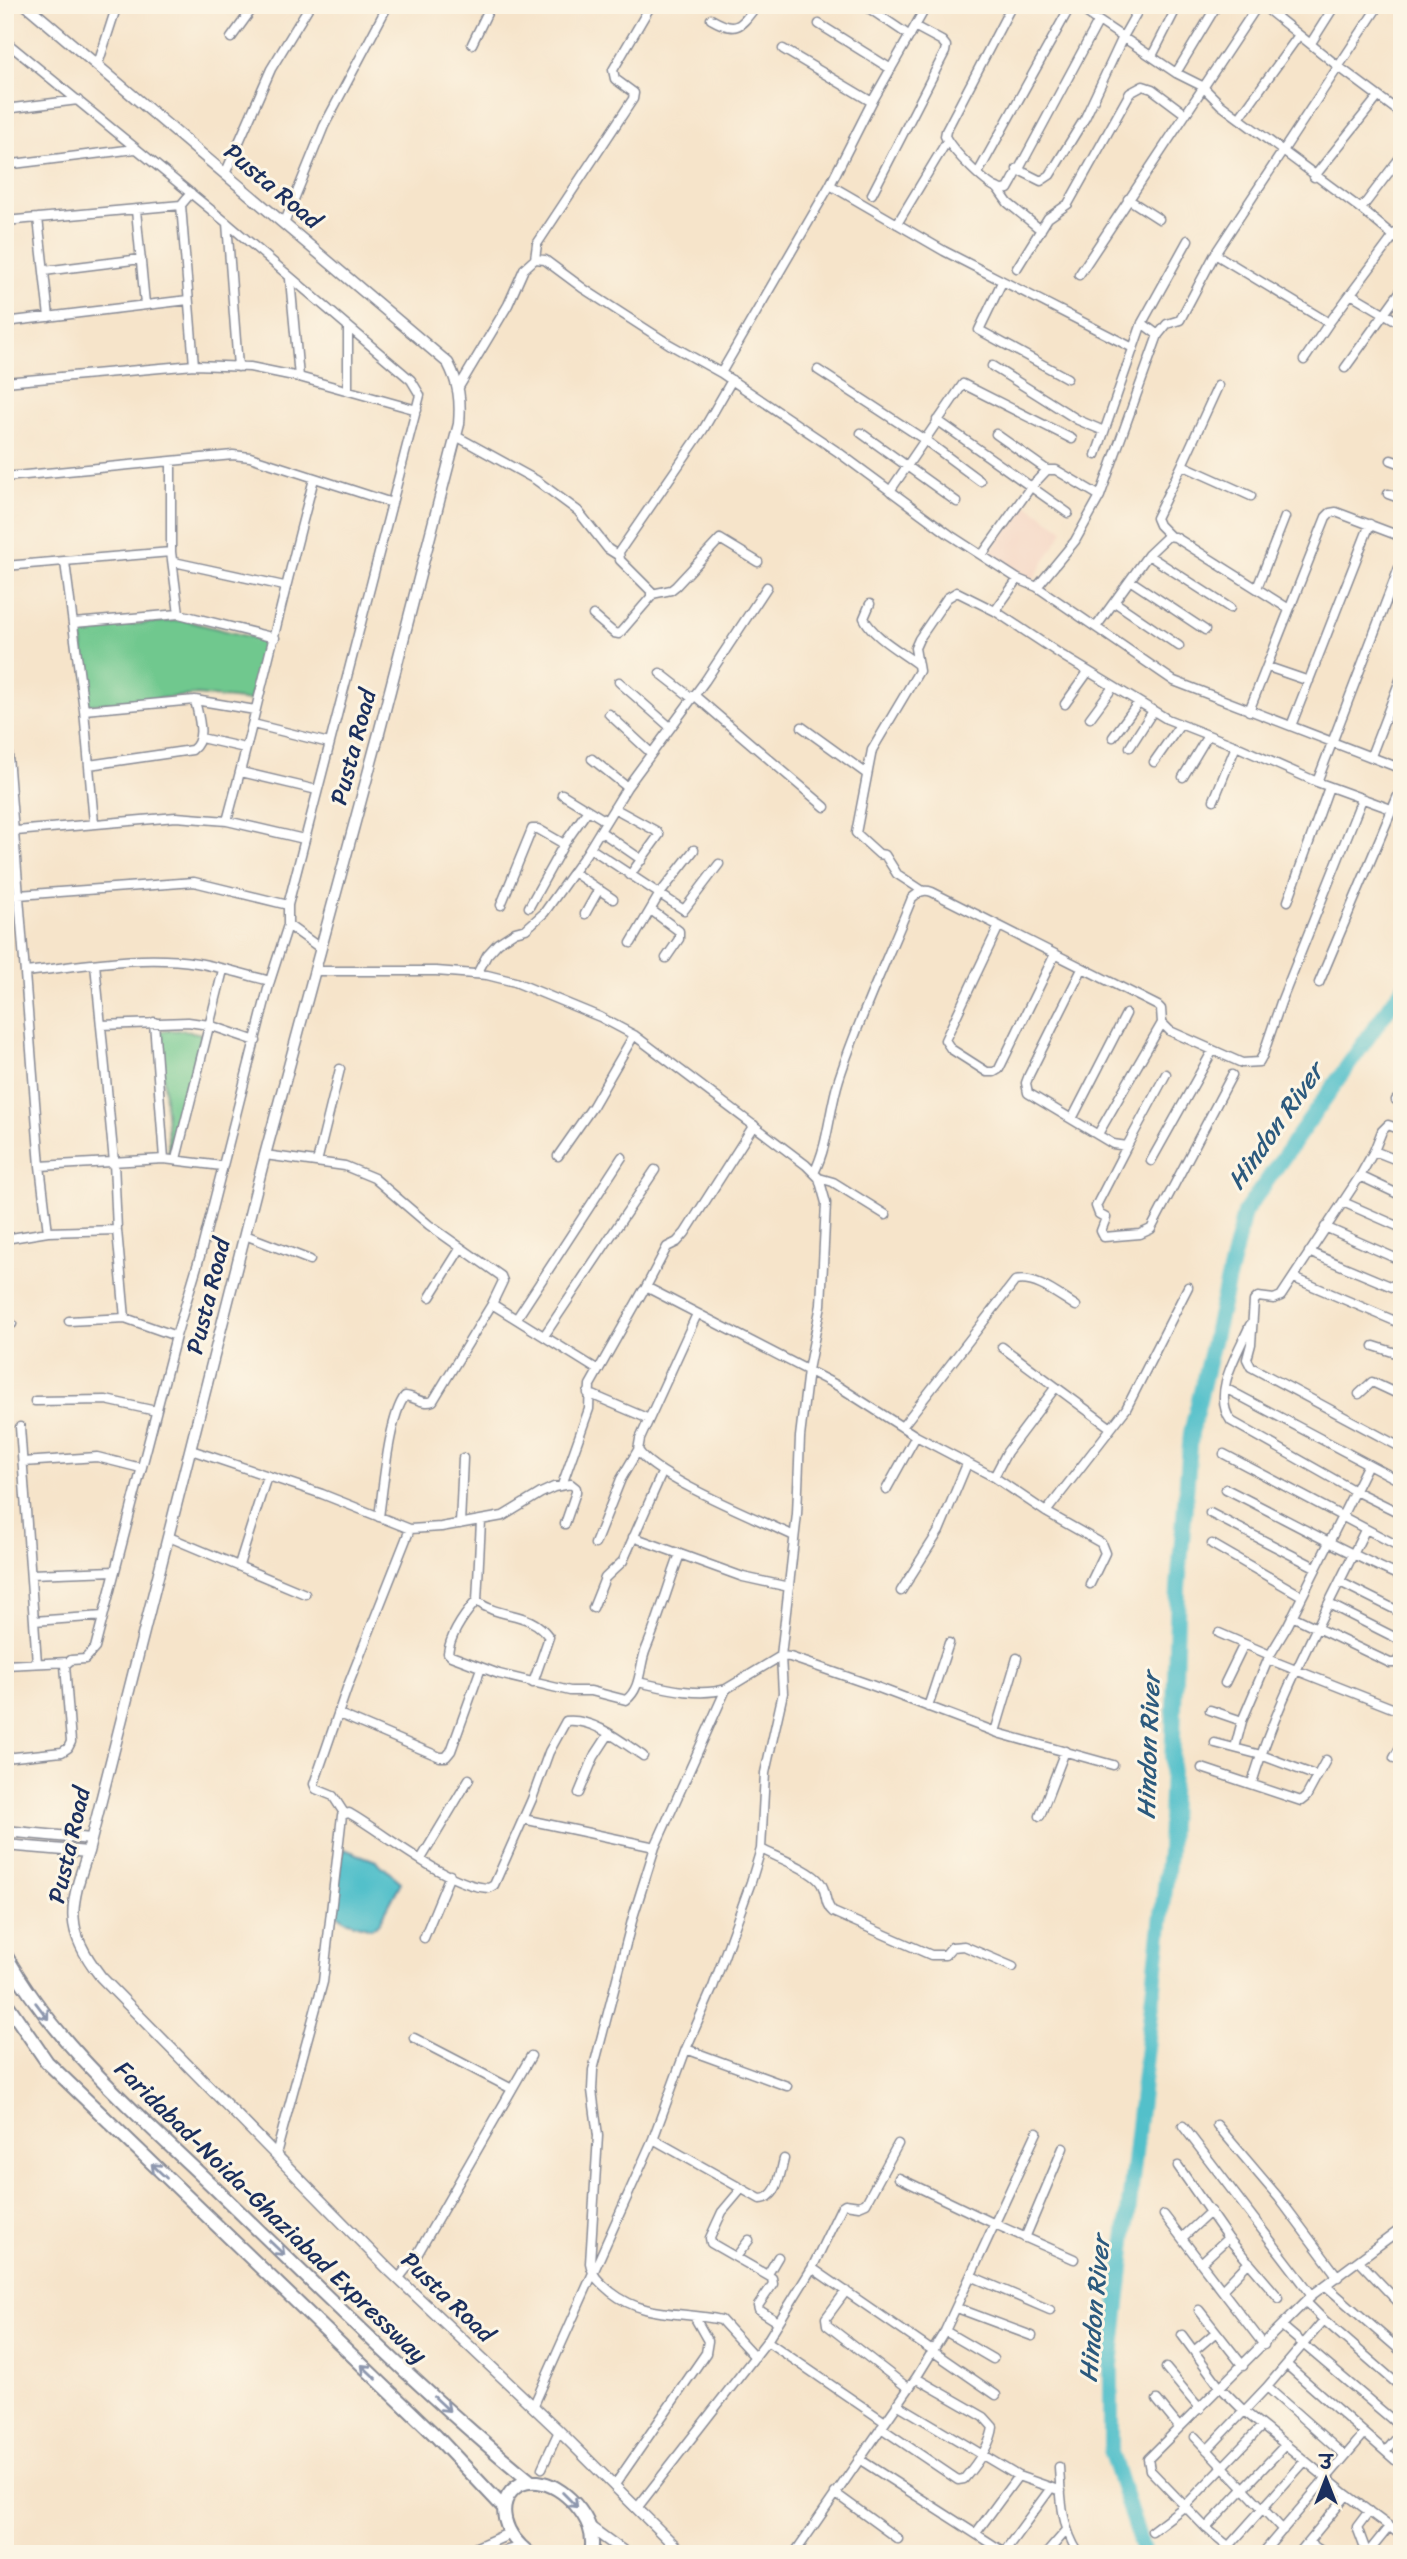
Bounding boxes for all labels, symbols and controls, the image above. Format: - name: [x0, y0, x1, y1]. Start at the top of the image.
- street label: Pusta Road: [214, 132, 333, 241]
- street label: Pusta Road: [317, 683, 389, 810]
- water label: Hindon River: [1214, 1049, 1338, 1199]
- street label: Pusta Road: [173, 1232, 243, 1359]
- water label: Hindon River: [1122, 1668, 1174, 1820]
- street label: Pusta Road: [35, 1781, 103, 1907]
- one-way arrow: [35, 2001, 50, 2020]
- street label: Faridabad-Noida-Ghaziabad Expressway: [104, 2050, 438, 2374]
- one-way arrow: [151, 2162, 168, 2179]
- water label: Hindon River: [1065, 2230, 1124, 2384]
- one-way arrow: [268, 2239, 285, 2256]
- street label: Pusta Road: [391, 2241, 506, 2354]
- one-way arrow: [361, 2363, 378, 2380]
- one-way arrow: [433, 2396, 451, 2412]
- north arrow: [1292, 2444, 1362, 2514]
- text: उ: [1318, 2446, 1335, 2479]
- one-way arrow: [562, 2492, 579, 2509]

